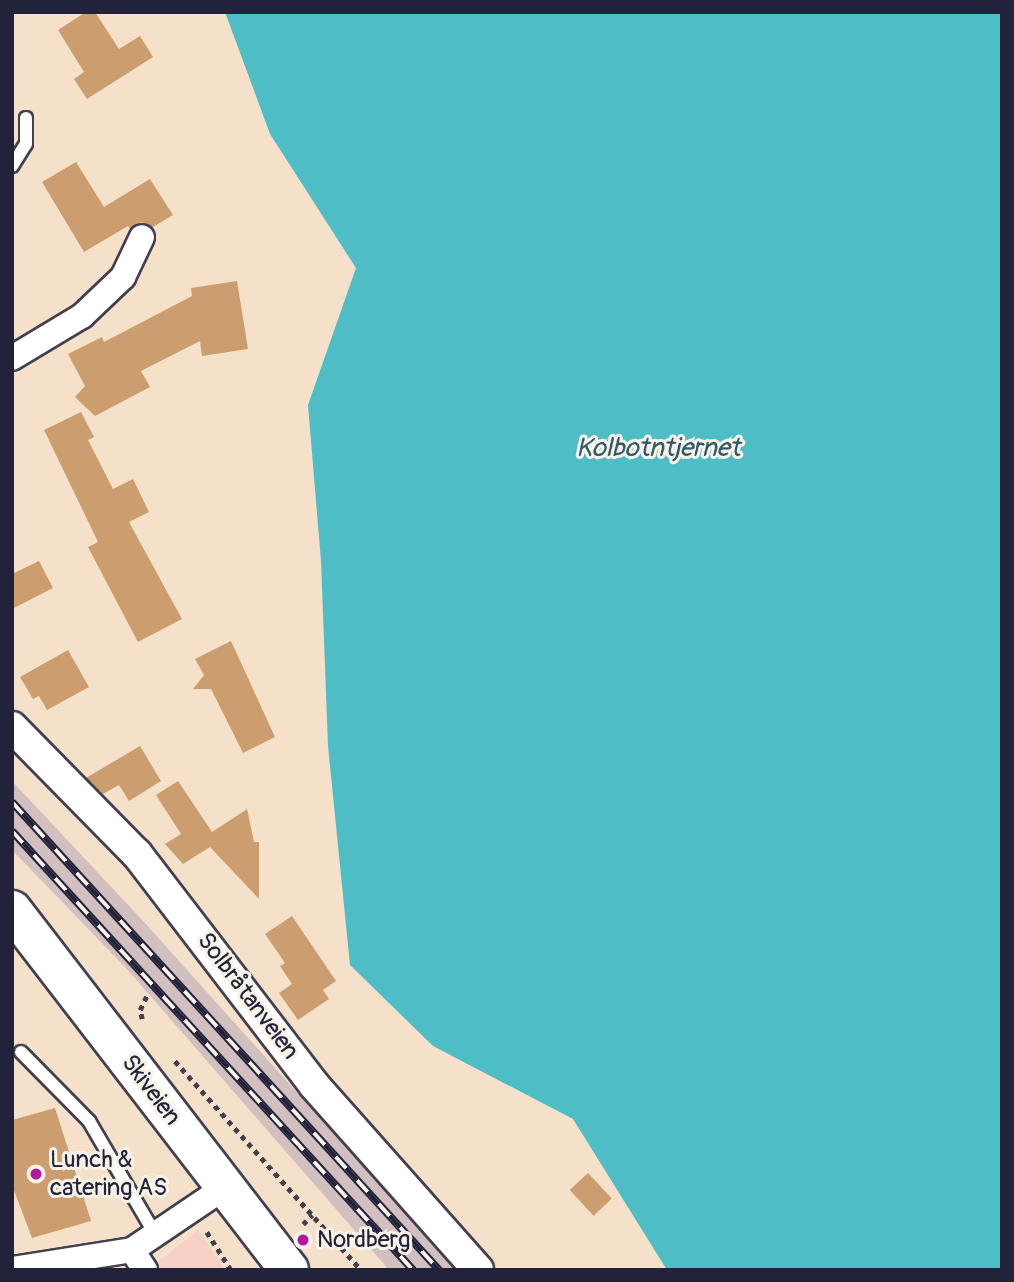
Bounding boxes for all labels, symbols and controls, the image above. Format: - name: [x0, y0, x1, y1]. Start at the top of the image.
- water label: Kolbotntjernet: [576, 433, 740, 465]
- street label: Solbråtanveien: [191, 927, 305, 1065]
- street label: Skiveien: [115, 1049, 187, 1131]
- place label: Lunch & catering AS: [50, 1146, 167, 1202]
- marker: Lunch & catering AS: [28, 1166, 44, 1182]
- place label: Nordberg: [317, 1226, 410, 1254]
- marker: Nordberg: [295, 1232, 311, 1248]

